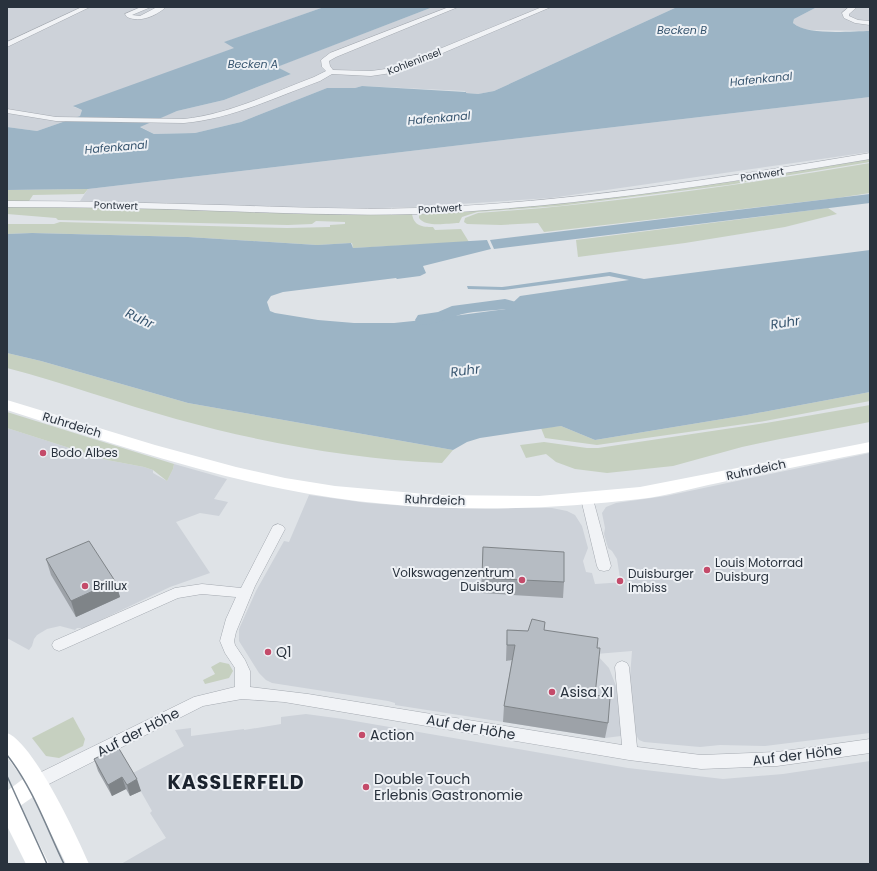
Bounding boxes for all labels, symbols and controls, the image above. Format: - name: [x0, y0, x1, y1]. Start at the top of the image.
- water label: Becken B: [657, 22, 707, 38]
- street label: Kohleninsel: [385, 44, 443, 79]
- water label: Becken A: [228, 56, 278, 72]
- water label: Hafenkanal: [729, 68, 793, 90]
- water label: Hafenkanal: [407, 107, 471, 129]
- water label: Hafenkanal: [84, 136, 148, 158]
- street label: Pontwert: [739, 164, 785, 185]
- street label: Pontwert: [94, 197, 139, 214]
- street label: Pontwert: [418, 200, 463, 217]
- water label: Ruhr: [122, 303, 158, 334]
- water label: Ruhr: [769, 311, 802, 334]
- water label: Ruhr: [449, 359, 482, 382]
- street label: Ruhrdeich: [41, 408, 104, 442]
- place label: Bodo Albes: [51, 444, 118, 461]
- marker: Bodo Albes: [38, 448, 48, 458]
- street label: Ruhrdeich: [724, 455, 787, 484]
- street label: Ruhrdeich: [404, 490, 466, 509]
- place label: Louis Motorrad Duisburg: [715, 554, 803, 585]
- place label: Volkswagenzentrum Duisburg: [392, 564, 514, 595]
- place label: Duisburger Imbiss: [628, 565, 694, 596]
- marker: Louis Motorrad Duisburg: [702, 565, 712, 575]
- marker: Volkswagenzentrum Duisburg: [517, 575, 527, 585]
- marker: Duisburger Imbiss: [615, 576, 625, 586]
- place label: Brillux: [93, 577, 127, 594]
- marker: Brillux: [80, 581, 90, 591]
- place label: Q1: [276, 642, 292, 662]
- marker: Q1: [263, 647, 273, 657]
- place label: Asisa XI: [560, 682, 613, 702]
- marker: Asisa XI: [547, 687, 557, 697]
- street label: Auf der Höhe: [93, 702, 183, 761]
- street label: Auf der Höhe: [425, 709, 517, 745]
- place label: Action: [370, 725, 414, 745]
- marker: Action: [357, 730, 367, 740]
- street label: Auf der Höhe: [751, 740, 843, 770]
- district label: KASSLERFELD: [168, 769, 304, 796]
- place label: Double Touch Erlebnis Gastronomie: [374, 769, 523, 805]
- marker: Double Touch Erlebnis Gastronomie: [361, 782, 371, 792]

